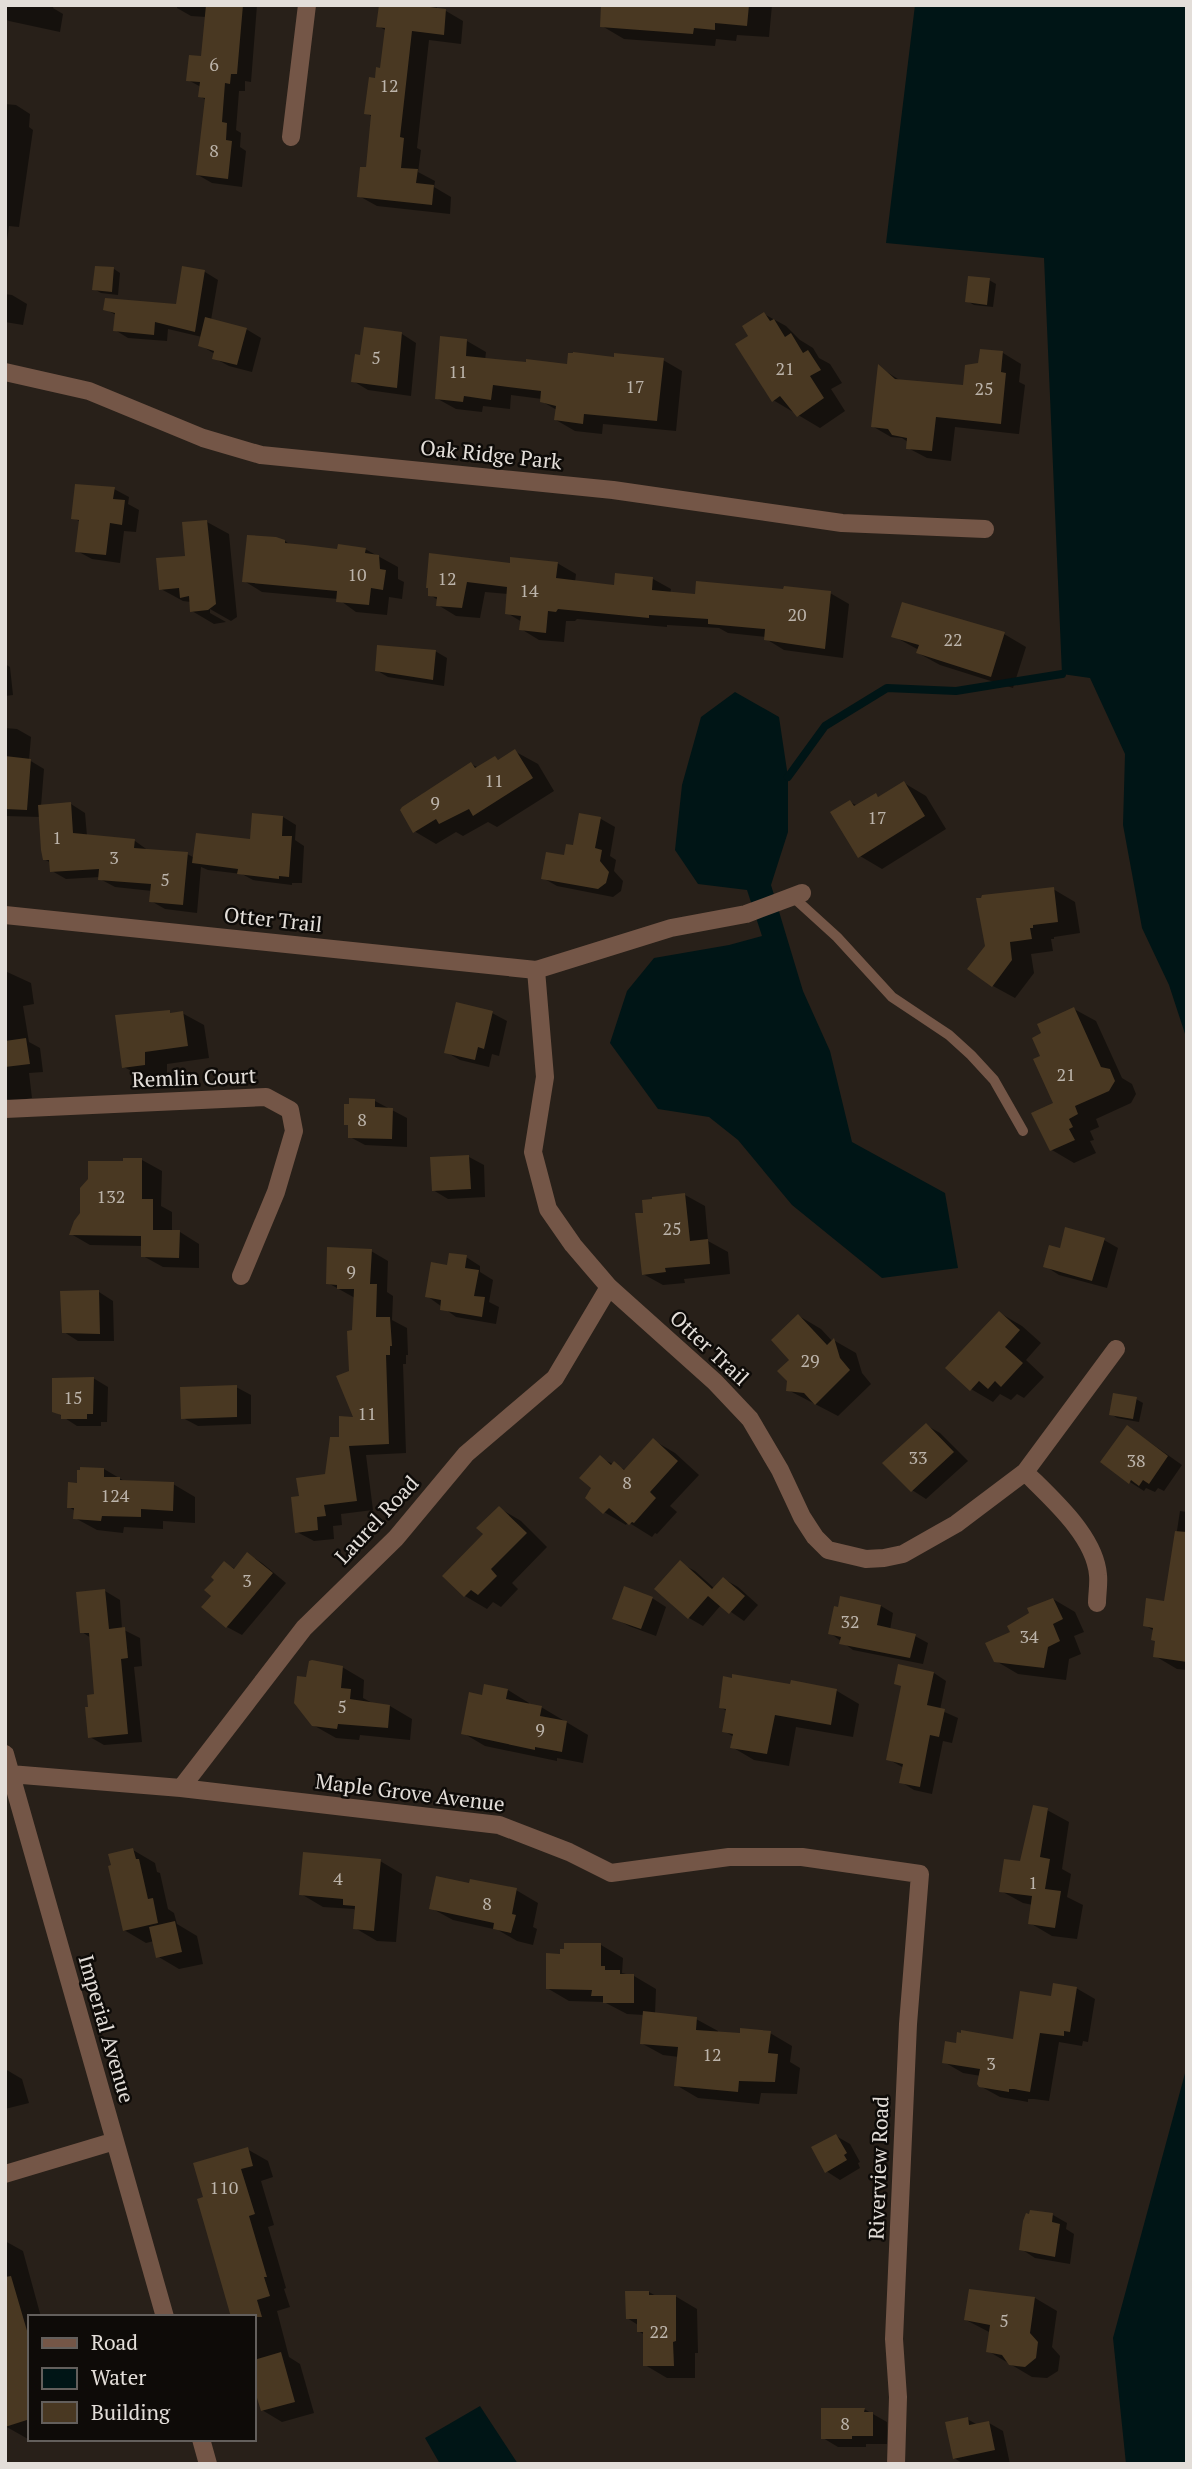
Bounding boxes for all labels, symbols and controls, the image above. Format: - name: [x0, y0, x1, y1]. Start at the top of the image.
- house number: 6: [209, 52, 219, 76]
- house number: 12: [379, 73, 399, 97]
- house number: 8: [209, 138, 219, 162]
- house number: 5: [371, 345, 381, 369]
- house number: 21: [775, 356, 795, 380]
- house number: 11: [448, 359, 468, 383]
- house number: 17: [625, 374, 645, 398]
- house number: 25: [974, 376, 994, 400]
- street label: Oak Ridge Park: [419, 433, 563, 475]
- house number: 10: [347, 562, 367, 586]
- house number: 12: [437, 566, 457, 590]
- house number: 14: [519, 578, 539, 602]
- house number: 20: [787, 602, 807, 626]
- house number: 22: [943, 627, 963, 651]
- house number: 11: [484, 768, 504, 792]
- house number: 9: [430, 790, 440, 814]
- house number: 17: [867, 805, 887, 829]
- house number: 1: [52, 825, 62, 849]
- house number: 3: [109, 845, 119, 869]
- house number: 5: [160, 867, 170, 891]
- street label: Otter Trail: [223, 900, 324, 938]
- street label: Remlin Court: [131, 1061, 257, 1093]
- house number: 21: [1056, 1062, 1076, 1086]
- house number: 8: [357, 1107, 367, 1131]
- house number: 132: [97, 1184, 125, 1208]
- house number: 25: [662, 1216, 682, 1240]
- house number: 9: [346, 1259, 356, 1283]
- street label: Otter Trail: [664, 1303, 755, 1391]
- house number: 29: [800, 1348, 820, 1372]
- house number: 15: [63, 1385, 83, 1409]
- house number: 11: [357, 1401, 377, 1425]
- house number: 33: [908, 1445, 928, 1469]
- house number: 38: [1126, 1448, 1146, 1472]
- street label: Laurel Road: [328, 1469, 425, 1569]
- house number: 8: [622, 1470, 632, 1494]
- house number: 124: [101, 1483, 130, 1507]
- house number: 3: [242, 1568, 252, 1592]
- house number: 32: [840, 1609, 860, 1633]
- house number: 34: [1019, 1624, 1039, 1648]
- house number: 5: [337, 1694, 347, 1718]
- house number: 9: [535, 1717, 545, 1741]
- street label: Maple Grove Avenue: [314, 1766, 506, 1818]
- house number: 4: [333, 1866, 343, 1890]
- house number: 1: [1028, 1870, 1038, 1894]
- house number: 8: [482, 1891, 492, 1915]
- street label: Imperial Avenue: [72, 1951, 141, 2106]
- house number: 12: [702, 2042, 722, 2066]
- house number: 3: [986, 2051, 996, 2075]
- street label: Riverview Road: [862, 2095, 895, 2240]
- house number: 110: [210, 2175, 238, 2199]
- house number: 5: [999, 2308, 1009, 2332]
- legend: [28, 2315, 256, 2441]
- house number: 22: [649, 2319, 669, 2343]
- text: Road: [91, 2328, 138, 2356]
- text: Water: [91, 2363, 146, 2391]
- text: Building: [91, 2398, 171, 2426]
- house number: 8: [840, 2411, 850, 2435]

